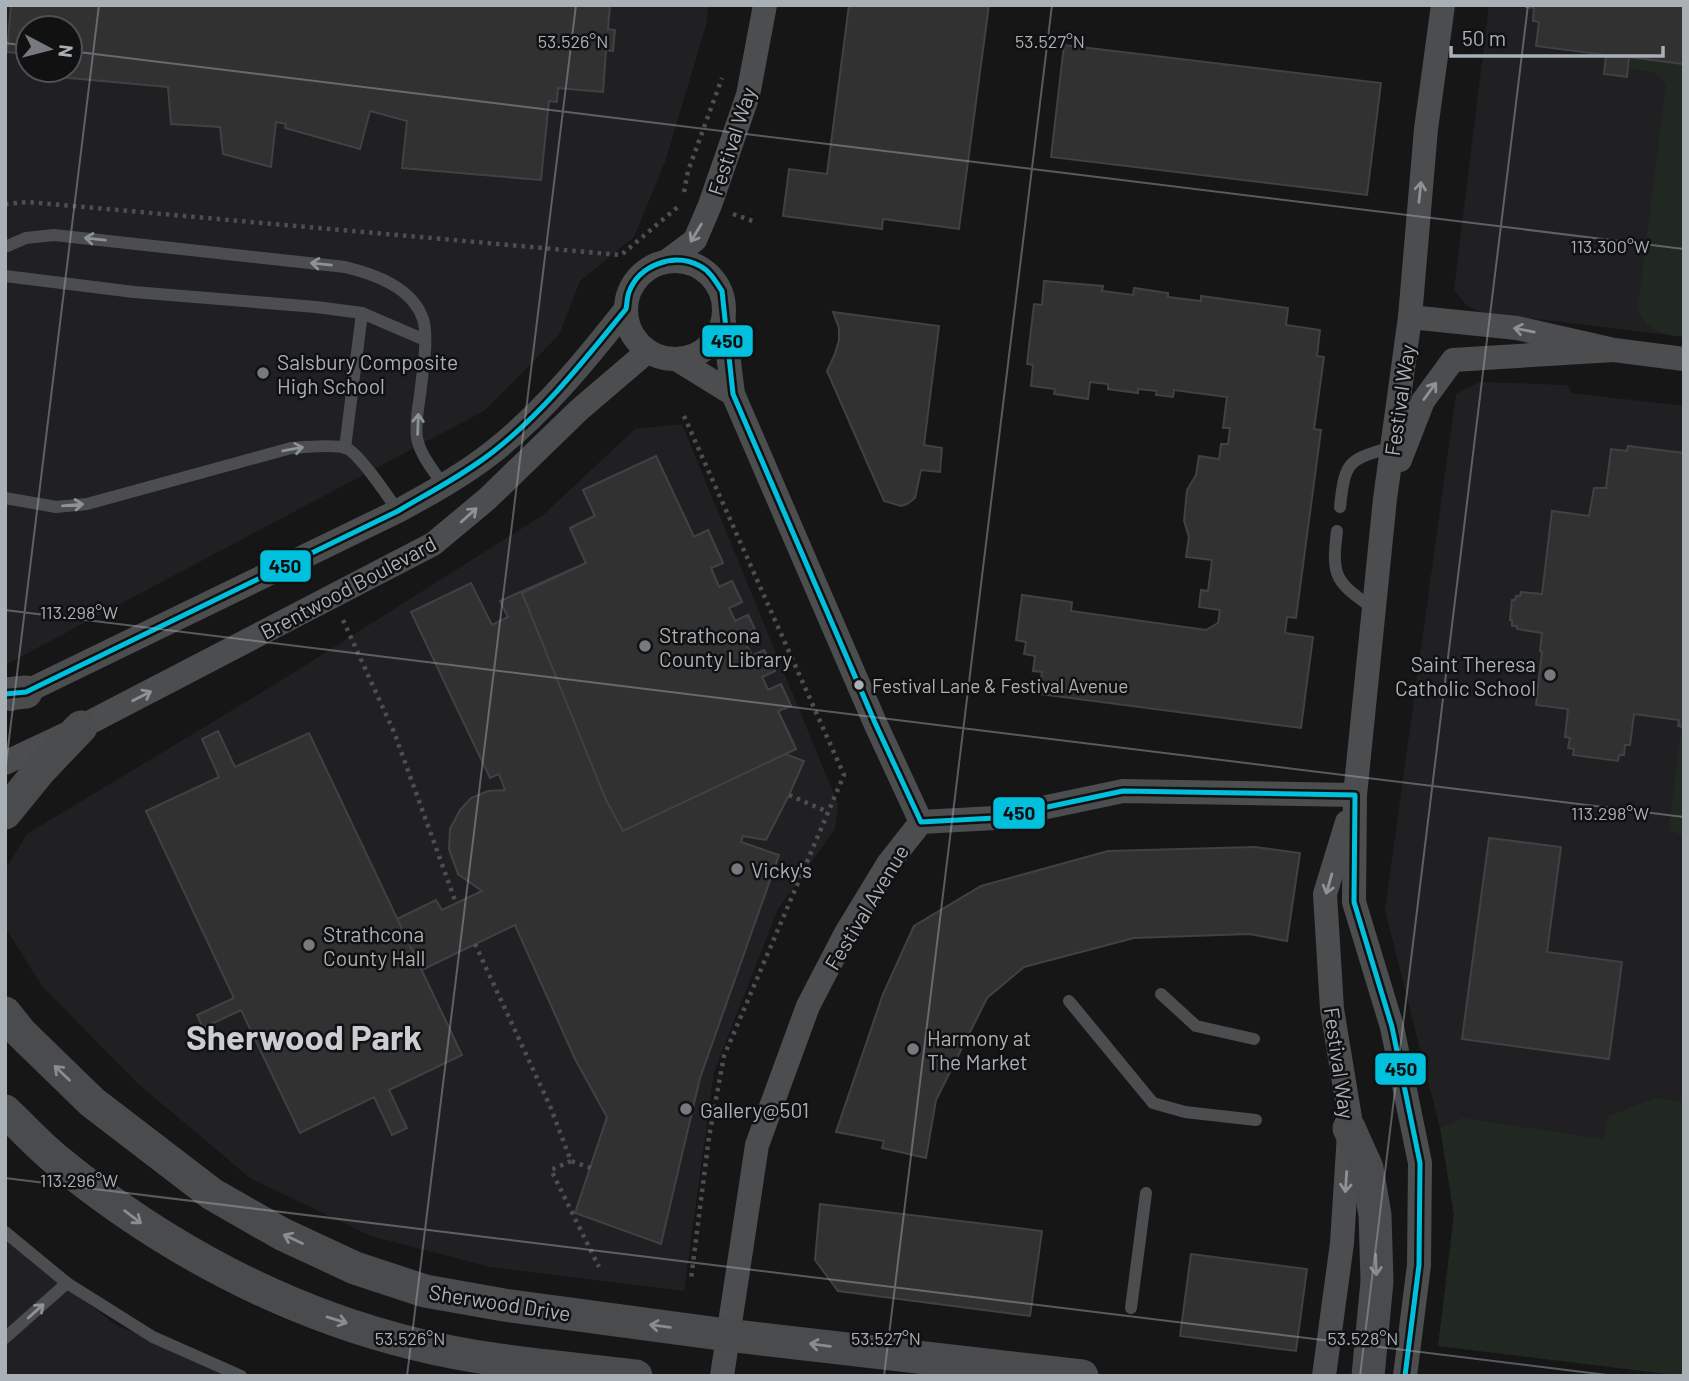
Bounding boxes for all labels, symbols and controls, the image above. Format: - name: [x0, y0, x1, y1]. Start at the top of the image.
- north arrow: [14, 14, 84, 84]
- scale bar: [1451, 14, 1663, 58]
- text: 50 m: [1462, 25, 1506, 50]
- text: 53.526°N: [538, 30, 608, 52]
- text: 53.527°N: [1015, 30, 1085, 52]
- text: N: [54, 43, 79, 59]
- street label: Festival Way: [702, 83, 760, 198]
- one-way arrow: [1414, 181, 1427, 204]
- one-way arrow: [689, 223, 703, 243]
- one-way arrow: [84, 233, 106, 246]
- text: 113.300°W: [1570, 235, 1650, 257]
- one-way arrow: [310, 257, 332, 270]
- one-way arrow: [1513, 323, 1536, 336]
- line badge: 450: [701, 324, 754, 358]
- text: 450: [711, 329, 743, 352]
- street label: Festival Way: [1379, 342, 1419, 457]
- place label: Salsbury Composite High School: [277, 349, 458, 398]
- marker: Salsbury Composite High School: [255, 365, 271, 381]
- one-way arrow: [1423, 382, 1437, 401]
- one-way arrow: [411, 413, 424, 436]
- one-way arrow: [281, 442, 304, 455]
- one-way arrow: [61, 498, 83, 511]
- one-way arrow: [460, 507, 478, 523]
- street label: Brentwood Boulevard: [256, 530, 440, 644]
- line badge: 450: [259, 549, 312, 583]
- text: 450: [269, 554, 301, 577]
- text: 113.298°W: [40, 601, 118, 623]
- place label: Strathcona County Library: [659, 622, 793, 671]
- marker: Strathcona County Library: [637, 638, 653, 654]
- place label: Saint Theresa Catholic School: [1395, 651, 1536, 700]
- marker: Saint Theresa Catholic School: [1542, 667, 1558, 683]
- place label: Festival Lane & Festival Avenue: [872, 674, 1128, 697]
- marker: Festival Lane & Festival Avenue: [852, 678, 866, 692]
- one-way arrow: [131, 688, 152, 702]
- line badge: 450: [992, 796, 1046, 830]
- text: 450: [1003, 801, 1035, 824]
- text: 113.298°W: [1571, 802, 1649, 824]
- street label: Festival Avenue: [819, 840, 913, 974]
- place label: Vicky's: [751, 857, 812, 882]
- marker: Vicky's: [729, 861, 745, 877]
- one-way arrow: [1321, 872, 1334, 894]
- place label: Strathcona County Hall: [323, 921, 425, 970]
- marker: Strathcona County Hall: [301, 937, 317, 953]
- street label: Festival Way: [1320, 1006, 1360, 1121]
- district label: Sherwood Park: [186, 1015, 422, 1057]
- place label: Harmony at The Market: [927, 1025, 1031, 1074]
- marker: Harmony at The Market: [905, 1041, 921, 1057]
- line badge: 450: [1374, 1052, 1427, 1086]
- text: 450: [1385, 1057, 1417, 1080]
- one-way arrow: [54, 1065, 71, 1082]
- place label: Gallery@501: [700, 1097, 809, 1122]
- marker: Gallery@501: [678, 1101, 694, 1117]
- text: 113.296°W: [40, 1169, 118, 1191]
- one-way arrow: [1339, 1171, 1352, 1194]
- one-way arrow: [123, 1210, 142, 1224]
- one-way arrow: [283, 1232, 305, 1245]
- one-way arrow: [1369, 1254, 1383, 1277]
- street label: Sherwood Drive: [427, 1278, 573, 1326]
- one-way arrow: [27, 1303, 45, 1319]
- one-way arrow: [326, 1315, 348, 1328]
- one-way arrow: [649, 1319, 672, 1332]
- text: 53.526°N: [375, 1327, 445, 1349]
- text: 53.527°N: [851, 1327, 921, 1349]
- text: 53.528°N: [1328, 1327, 1398, 1349]
- one-way arrow: [809, 1339, 832, 1352]

